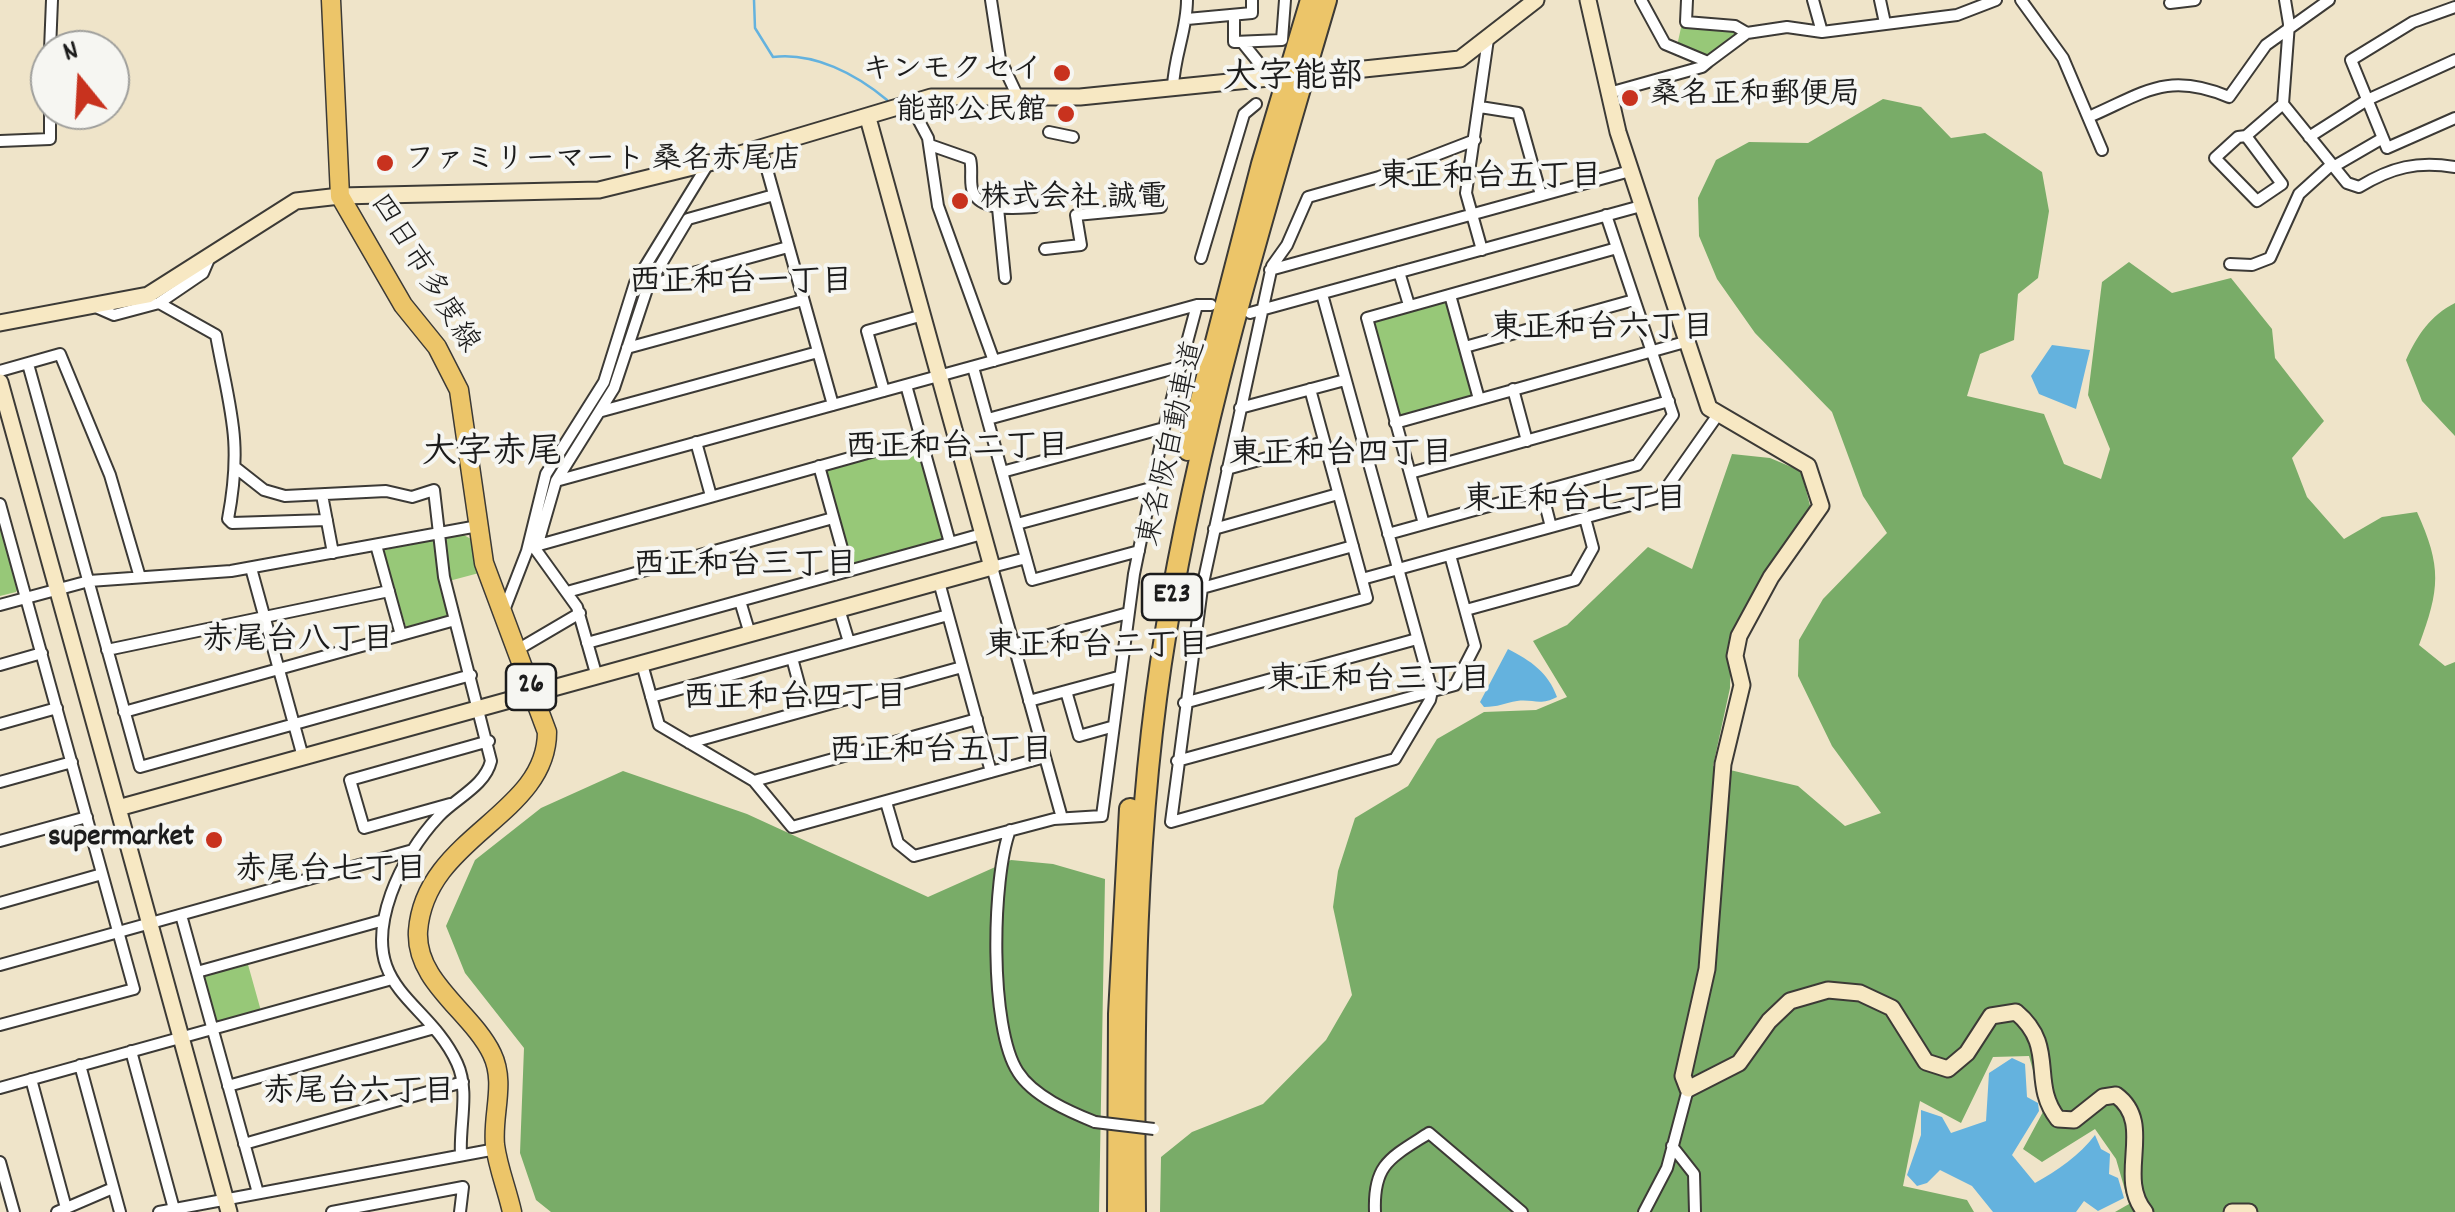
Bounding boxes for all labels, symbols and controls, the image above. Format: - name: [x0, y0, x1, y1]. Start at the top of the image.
- north arrow: [30, 30, 130, 130]
- text: N: [59, 32, 84, 75]
- place label: キンモクセイ: [862, 55, 1042, 91]
- district label: 大字能部: [1223, 60, 1363, 102]
- marker: キンモクセイ: [1051, 62, 1073, 84]
- place label: 桑名正和郵便局: [1650, 80, 1860, 116]
- marker: 桑名正和郵便局: [1619, 87, 1641, 109]
- place label: 能部公民館: [896, 96, 1046, 132]
- marker: 能部公民館: [1055, 103, 1077, 125]
- place label: ファミリーマート 桑名赤尾店: [405, 145, 802, 181]
- marker: ファミリーマート 桑名赤尾店: [374, 152, 396, 174]
- district label: 東正和台五丁目: [1378, 162, 1602, 200]
- place label: 株式会社 誠電: [980, 183, 1167, 219]
- street label: 四日市多度線: [359, 189, 485, 361]
- marker: 株式会社 誠電: [949, 190, 971, 212]
- district label: 西正和台一丁目: [629, 267, 853, 305]
- district label: 東正和台六丁目: [1490, 313, 1714, 351]
- street label: 東名阪自動車道: [1134, 338, 1216, 550]
- district label: 西正和台二丁目: [845, 432, 1069, 470]
- district label: 大字赤尾: [422, 435, 562, 477]
- district label: 東正和台四丁目: [1229, 439, 1453, 477]
- district label: 東正和台七丁目: [1463, 485, 1687, 523]
- district label: 西正和台三丁目: [633, 550, 857, 588]
- road number: E23: [1142, 574, 1202, 620]
- district label: 赤尾台八丁目: [202, 625, 394, 663]
- district label: 東正和台二丁目: [985, 631, 1209, 669]
- road number: 26: [506, 664, 556, 710]
- district label: 東正和台三丁目: [1267, 665, 1491, 703]
- district label: 西正和台四丁目: [683, 683, 907, 721]
- district label: 西正和台五丁目: [829, 736, 1053, 774]
- place label: supermarket: [48, 822, 194, 858]
- marker: supermarket: [203, 829, 225, 851]
- district label: 赤尾台七丁目: [235, 855, 427, 893]
- district label: 赤尾台六丁目: [263, 1077, 455, 1115]

